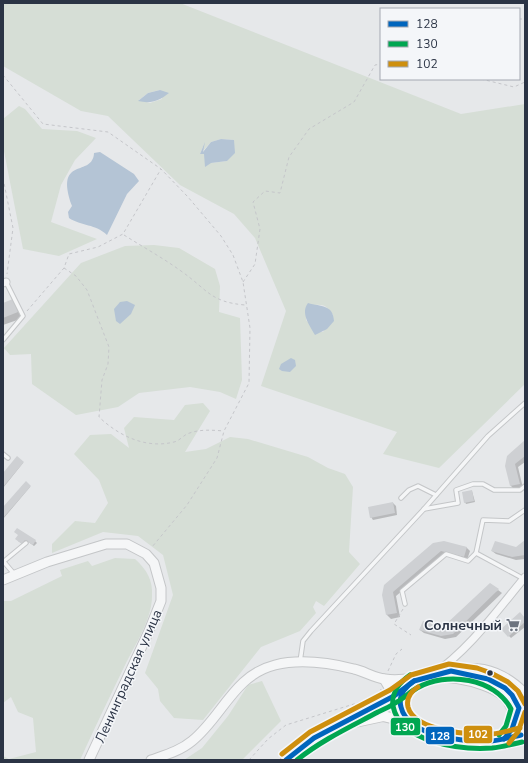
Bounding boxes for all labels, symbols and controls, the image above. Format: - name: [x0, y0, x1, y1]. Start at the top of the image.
- legend: [380, 8, 520, 80]
- text: 128: [416, 16, 438, 32]
- text: 130: [416, 36, 438, 52]
- text: 102: [416, 56, 438, 72]
- street label: Ленинградская улица: [90, 606, 167, 746]
- place label: Солнечный: [424, 616, 502, 635]
- supermarket icon: Солнечный: [505, 617, 521, 633]
- unlabelled marker: [485, 668, 495, 678]
- line badge: 130: [390, 717, 421, 736]
- text: 130: [395, 720, 415, 735]
- line badge: 102: [463, 725, 493, 744]
- line badge: 128: [425, 726, 455, 745]
- text: 102: [468, 727, 488, 742]
- text: 128: [430, 729, 450, 744]

